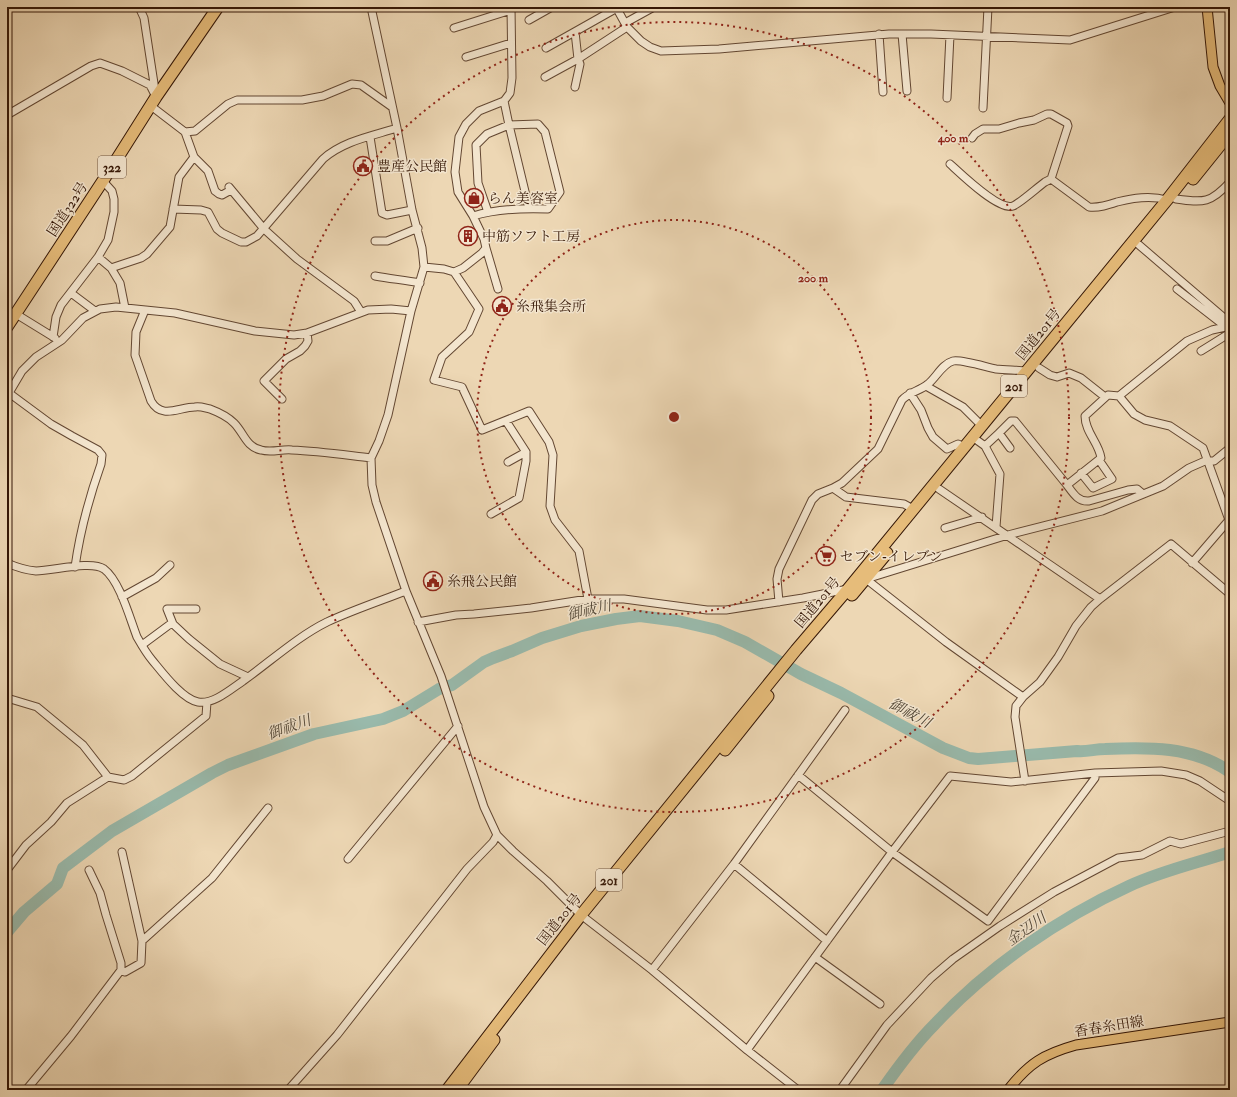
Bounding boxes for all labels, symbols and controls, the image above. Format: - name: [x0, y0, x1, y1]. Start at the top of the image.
- text: 400 m: [937, 131, 969, 146]
- public building icon: 豊産公民館: [352, 155, 374, 177]
- road number: 322: [98, 156, 126, 178]
- place label: 豊産公民館: [377, 158, 447, 175]
- street label: 国道322号: [44, 179, 91, 240]
- shop icon: らん美容室: [463, 187, 485, 209]
- place label: らん美容室: [488, 190, 558, 207]
- building icon: 中筋ソフト工房: [457, 225, 479, 247]
- place label: 中筋ソフト工房: [482, 228, 580, 245]
- text: 200 m: [798, 271, 829, 286]
- public building icon: 糸飛集会所: [491, 295, 513, 317]
- place label: 糸飛集会所: [516, 298, 586, 315]
- street label: 国道201号: [1013, 305, 1064, 363]
- road number: 201: [1001, 375, 1027, 397]
- centre of rings: [667, 410, 681, 424]
- supermarket icon: セブン-イレブン: [815, 545, 837, 567]
- place label: セブン-イレブン: [840, 548, 943, 565]
- public building icon: 糸飛公民館: [422, 570, 444, 592]
- place label: 糸飛公民館: [447, 573, 517, 590]
- street label: 国道201号: [791, 573, 844, 631]
- water label: 御祓川: [565, 596, 615, 625]
- water label: 御祓川: [885, 694, 936, 733]
- water label: 御祓川: [265, 710, 315, 744]
- road number: 201: [596, 869, 622, 891]
- street label: 国道201号: [534, 890, 585, 949]
- water label: 金辺川: [1002, 908, 1052, 950]
- street label: 香春糸田線: [1073, 1013, 1145, 1040]

